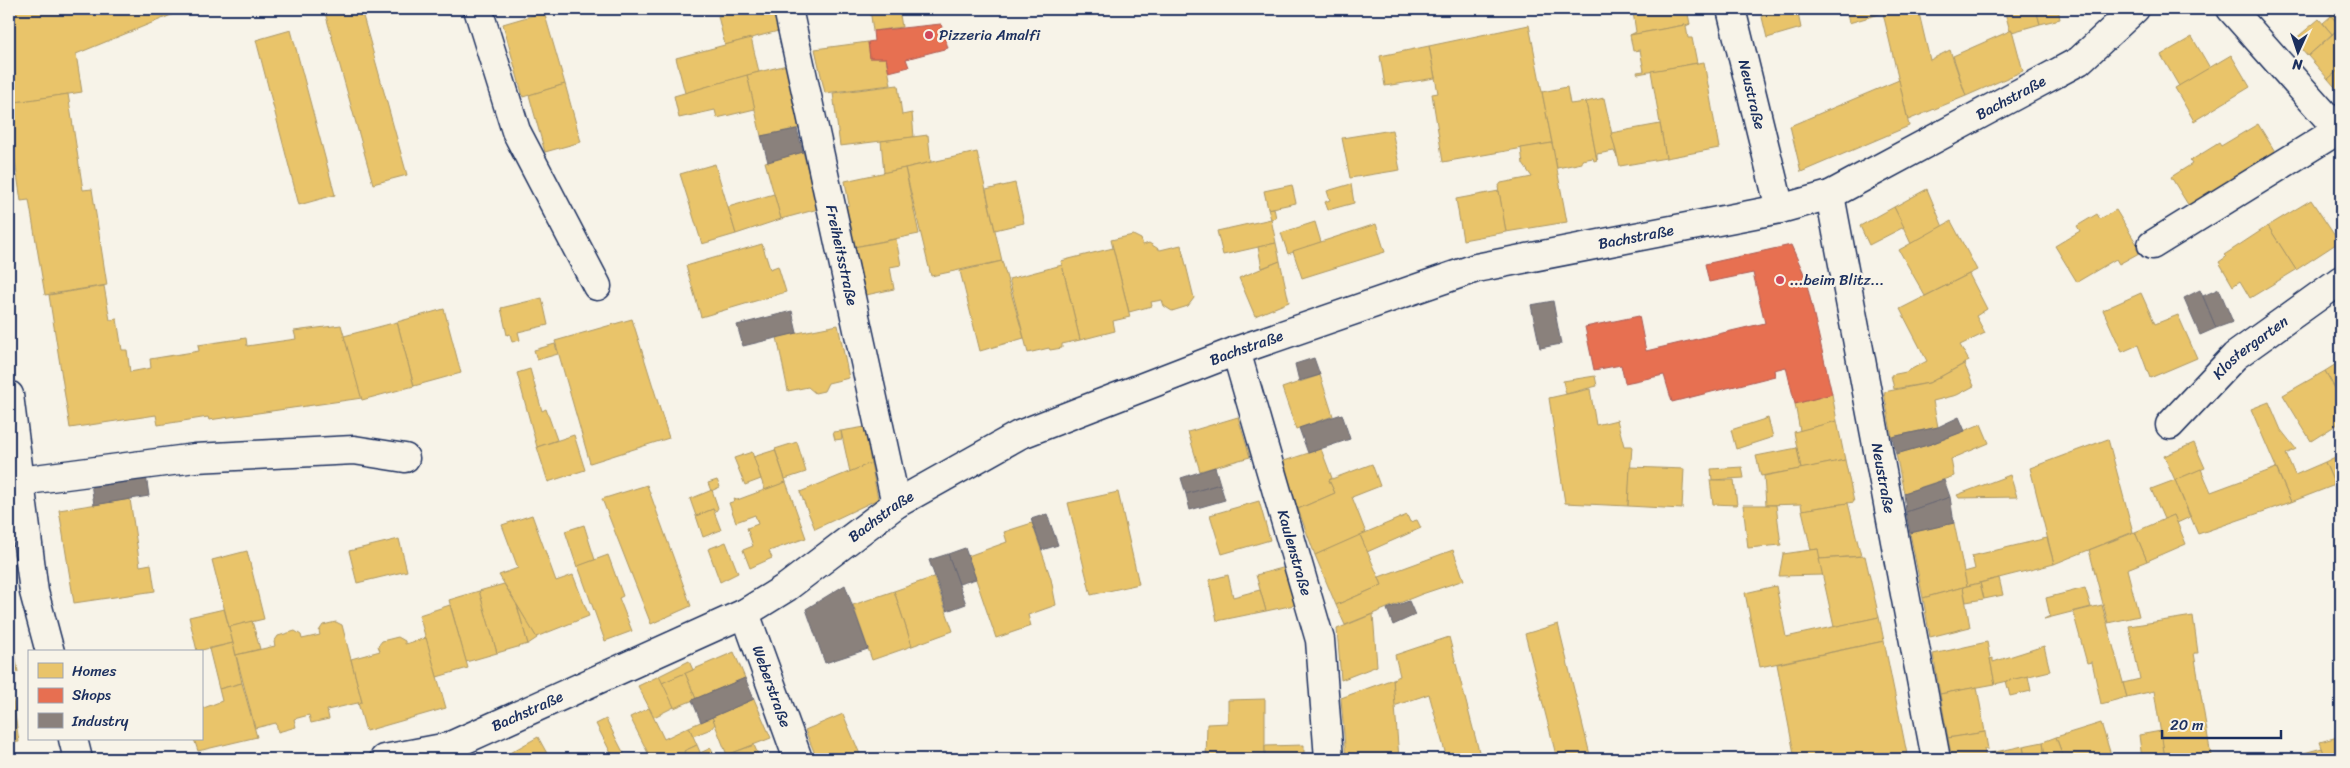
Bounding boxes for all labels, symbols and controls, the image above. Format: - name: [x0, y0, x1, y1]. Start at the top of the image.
- place label: Pizzeria Amalfi: [939, 22, 1041, 48]
- north arrow: [2272, 28, 2322, 78]
- marker: Pizzeria Amalfi: [923, 29, 935, 41]
- text: N: [2292, 52, 2304, 77]
- street label: Neustraße: [1731, 57, 1773, 133]
- street label: Bachstraße: [1971, 68, 2051, 127]
- street label: Freiheitsstraße: [818, 202, 865, 308]
- street label: Bachstraße: [1596, 217, 1676, 257]
- place label: ...beim Blitz...: [1790, 267, 1884, 293]
- marker: ...beim Blitz...: [1774, 274, 1786, 286]
- street label: Klostergarten: [2206, 309, 2294, 386]
- street label: Bachstraße: [1206, 323, 1287, 373]
- street label: Neustraße: [1864, 441, 1903, 516]
- street label: Bachstraße: [842, 483, 919, 549]
- street label: Kaulenstraße: [1270, 506, 1320, 599]
- street label: Weberstraße: [745, 642, 799, 731]
- legend: [28, 650, 202, 740]
- text: Homes: [72, 658, 116, 684]
- text: Shops: [72, 682, 112, 708]
- street label: Bachstraße: [487, 684, 567, 739]
- text: Industry: [71, 708, 129, 734]
- scale bar: [2162, 708, 2281, 740]
- text: 20 m: [2170, 712, 2204, 738]

